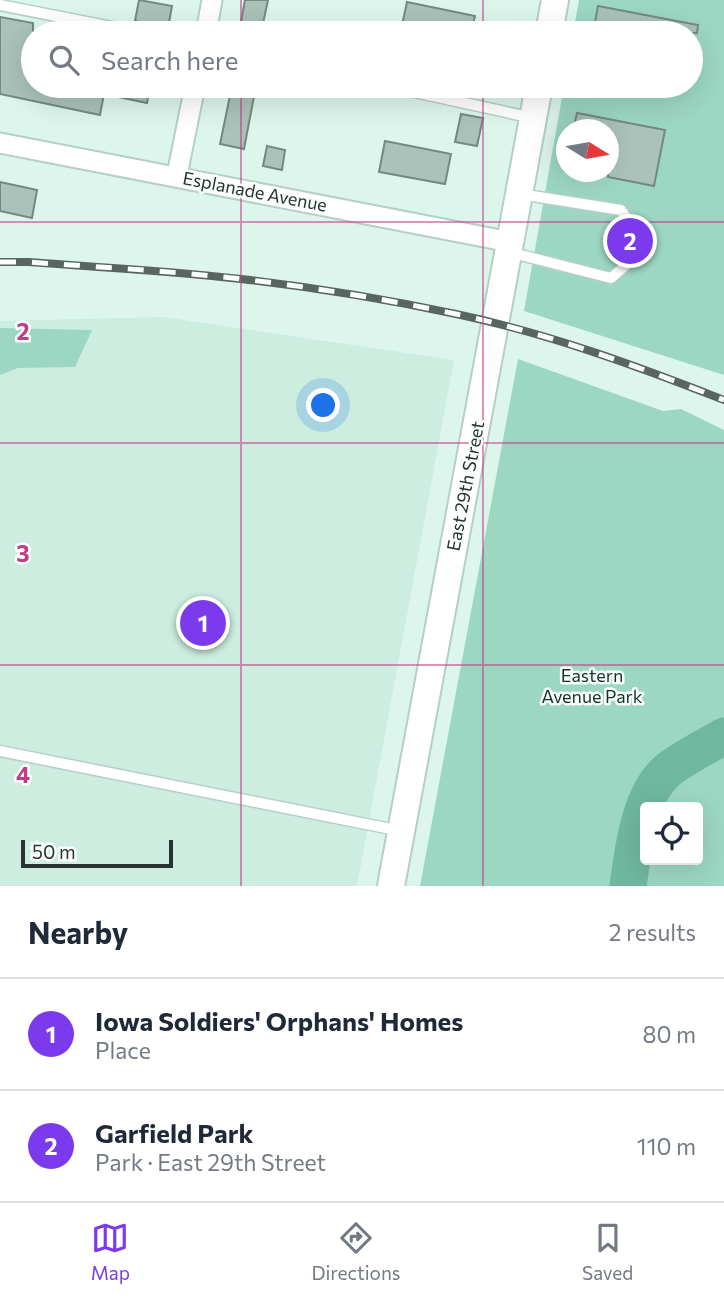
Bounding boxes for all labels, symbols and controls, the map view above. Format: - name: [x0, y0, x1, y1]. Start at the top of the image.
- search box: [21, 21, 703, 98]
- icon: search: [45, 41, 83, 79]
- text: Search here: [101, 44, 239, 75]
- north arrow: [556, 119, 619, 182]
- street label: Esplanade Avenue: [181, 166, 329, 216]
- pin: 2: [607, 215, 653, 267]
- text: 2: [16, 317, 30, 345]
- your location: [306, 388, 340, 422]
- street label: East 29th Street: [442, 419, 488, 553]
- text: 3: [16, 539, 30, 567]
- pin: 1: [180, 597, 226, 649]
- park label: Eastern Avenue Park: [541, 664, 643, 707]
- text: 4: [16, 760, 30, 788]
- map controls: [640, 802, 703, 865]
- button: locate: [640, 802, 703, 865]
- scale bar: [21, 837, 173, 869]
- text: 50 m: [32, 840, 76, 863]
- text: Nearby: [28, 913, 128, 950]
- text: 2 results: [609, 918, 696, 946]
- text: Iowa Soldiers' Orphans' Homes: [95, 1005, 463, 1036]
- text: 1: [46, 1020, 56, 1048]
- text: 80 m: [643, 1020, 696, 1048]
- text: Place: [95, 1036, 151, 1064]
- text: Garfield Park: [95, 1117, 253, 1148]
- text: 2: [44, 1132, 58, 1160]
- text: 110 m: [637, 1132, 696, 1160]
- text: Park · East 29th Street: [95, 1148, 326, 1176]
- tab: Map: [91, 1219, 130, 1284]
- tab: Directions: [311, 1219, 401, 1284]
- tab: Saved: [582, 1219, 633, 1284]

